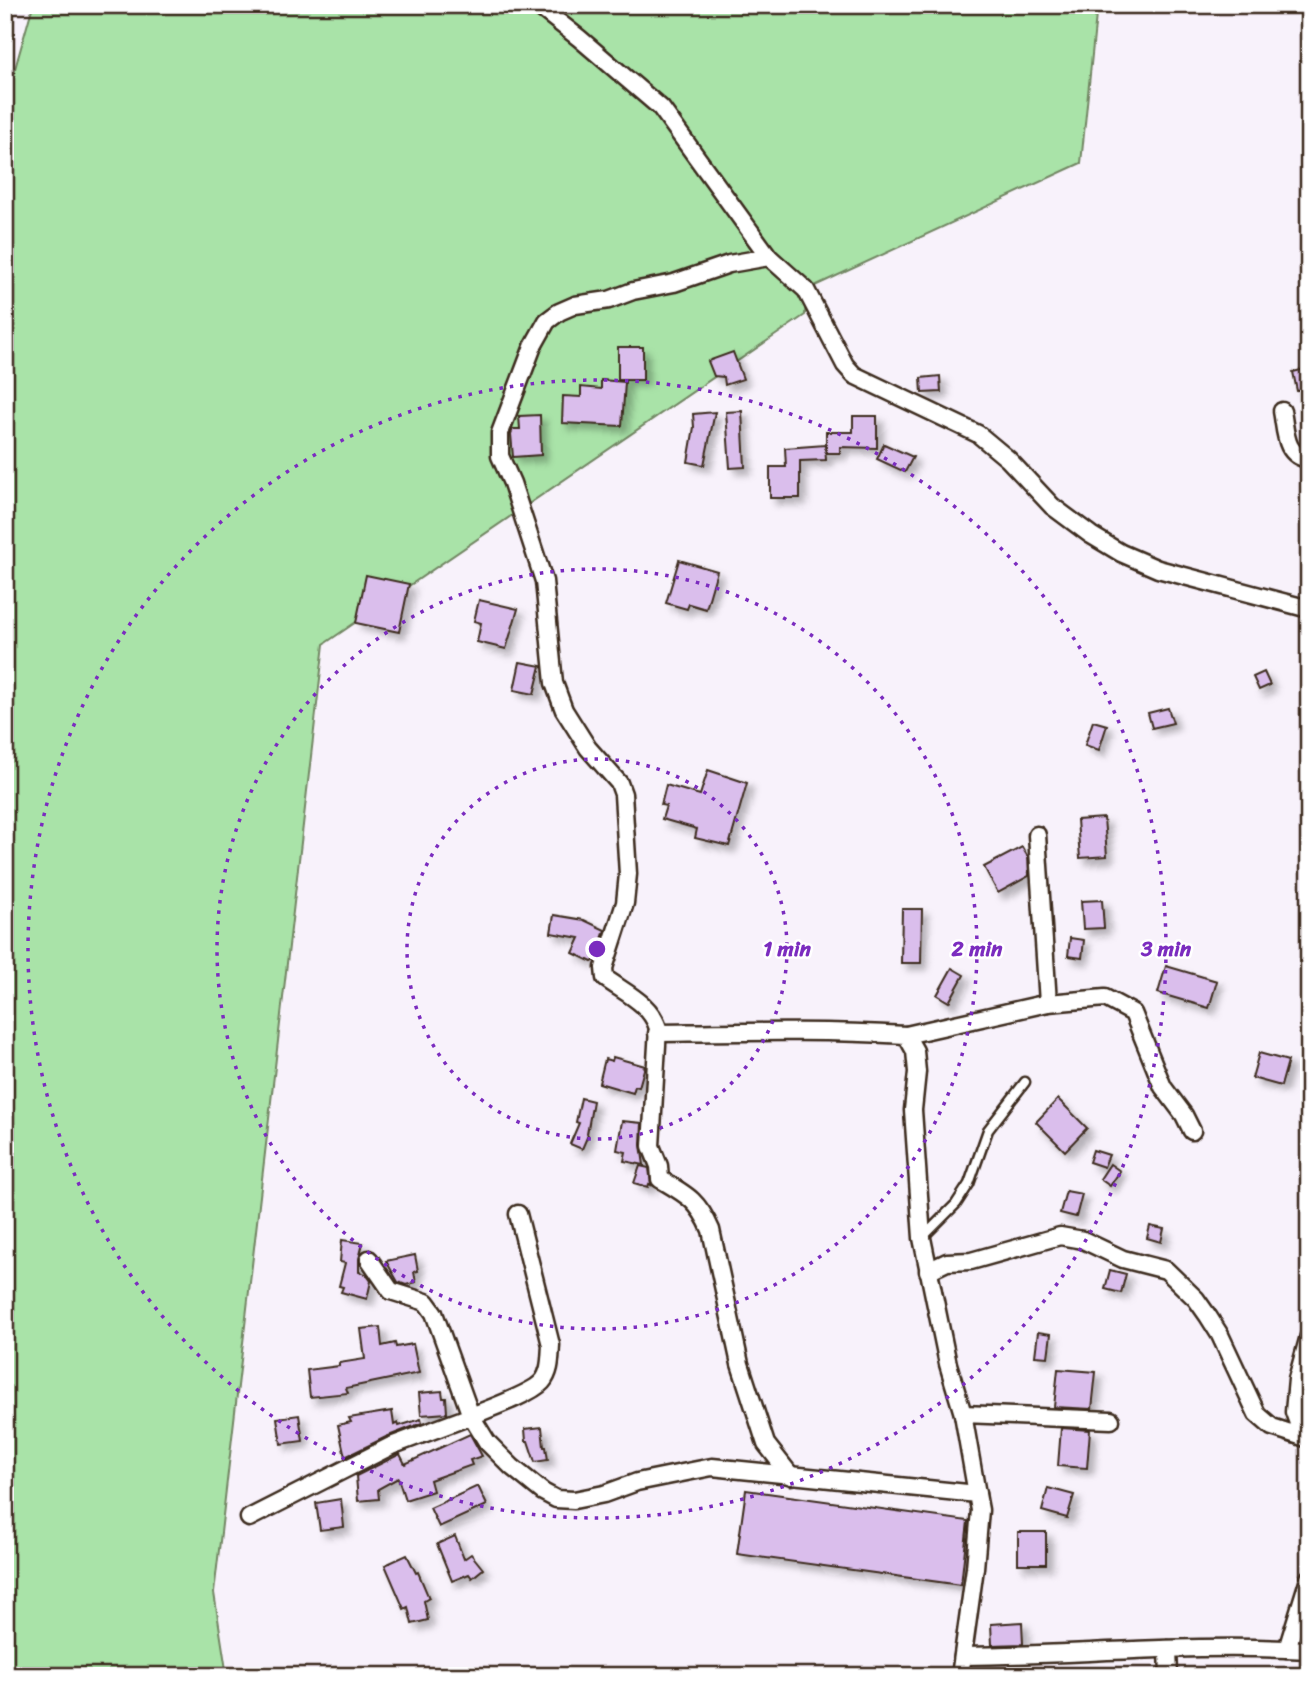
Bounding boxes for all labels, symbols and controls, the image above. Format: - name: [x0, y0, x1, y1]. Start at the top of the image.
- text: 1 min: [763, 930, 812, 968]
- text: 2 min: [951, 930, 1003, 968]
- text: 3 min: [1140, 930, 1192, 968]
- centre of rings: [585, 937, 609, 961]

